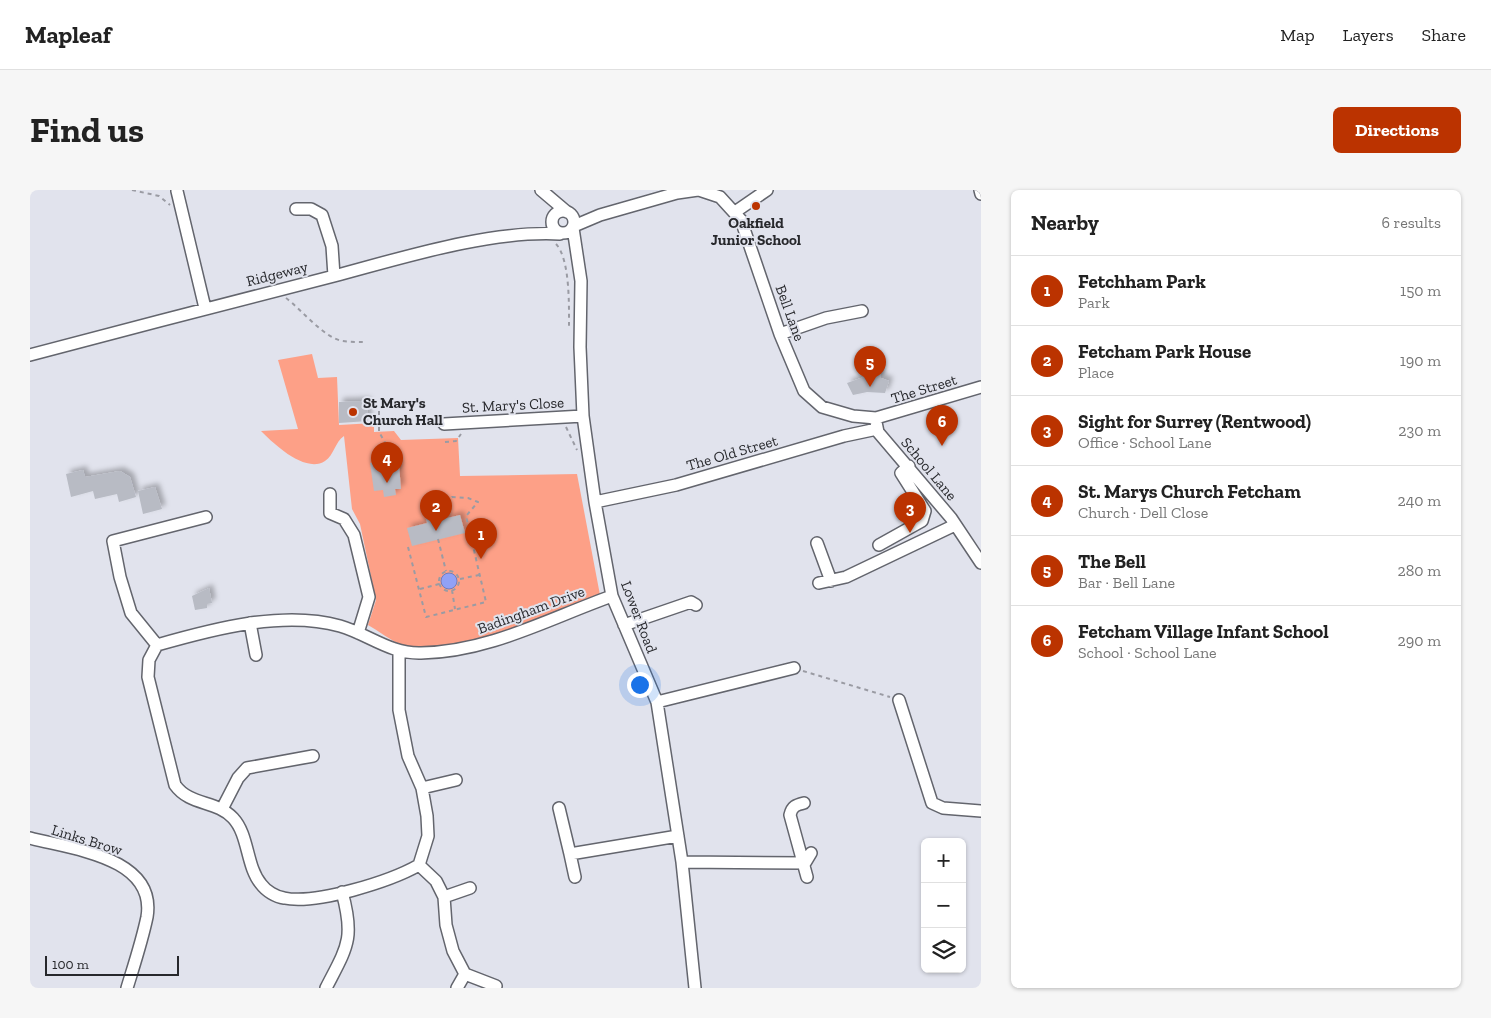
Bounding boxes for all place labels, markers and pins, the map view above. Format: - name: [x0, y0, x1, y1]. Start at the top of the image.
- marker: Oakfield Junior School: [750, 200, 762, 212]
- place label: Oakfield Junior School: [711, 214, 801, 249]
- pin: 5: [854, 346, 886, 387]
- place label: St Mary's Church Hall: [363, 394, 443, 429]
- pin: 6: [926, 405, 958, 446]
- marker: St Mary's Church Hall: [347, 406, 359, 418]
- pin: 4: [371, 442, 403, 483]
- pin: 2: [420, 490, 452, 531]
- pin: 3: [894, 492, 926, 533]
- pin: 1: [465, 518, 497, 559]

